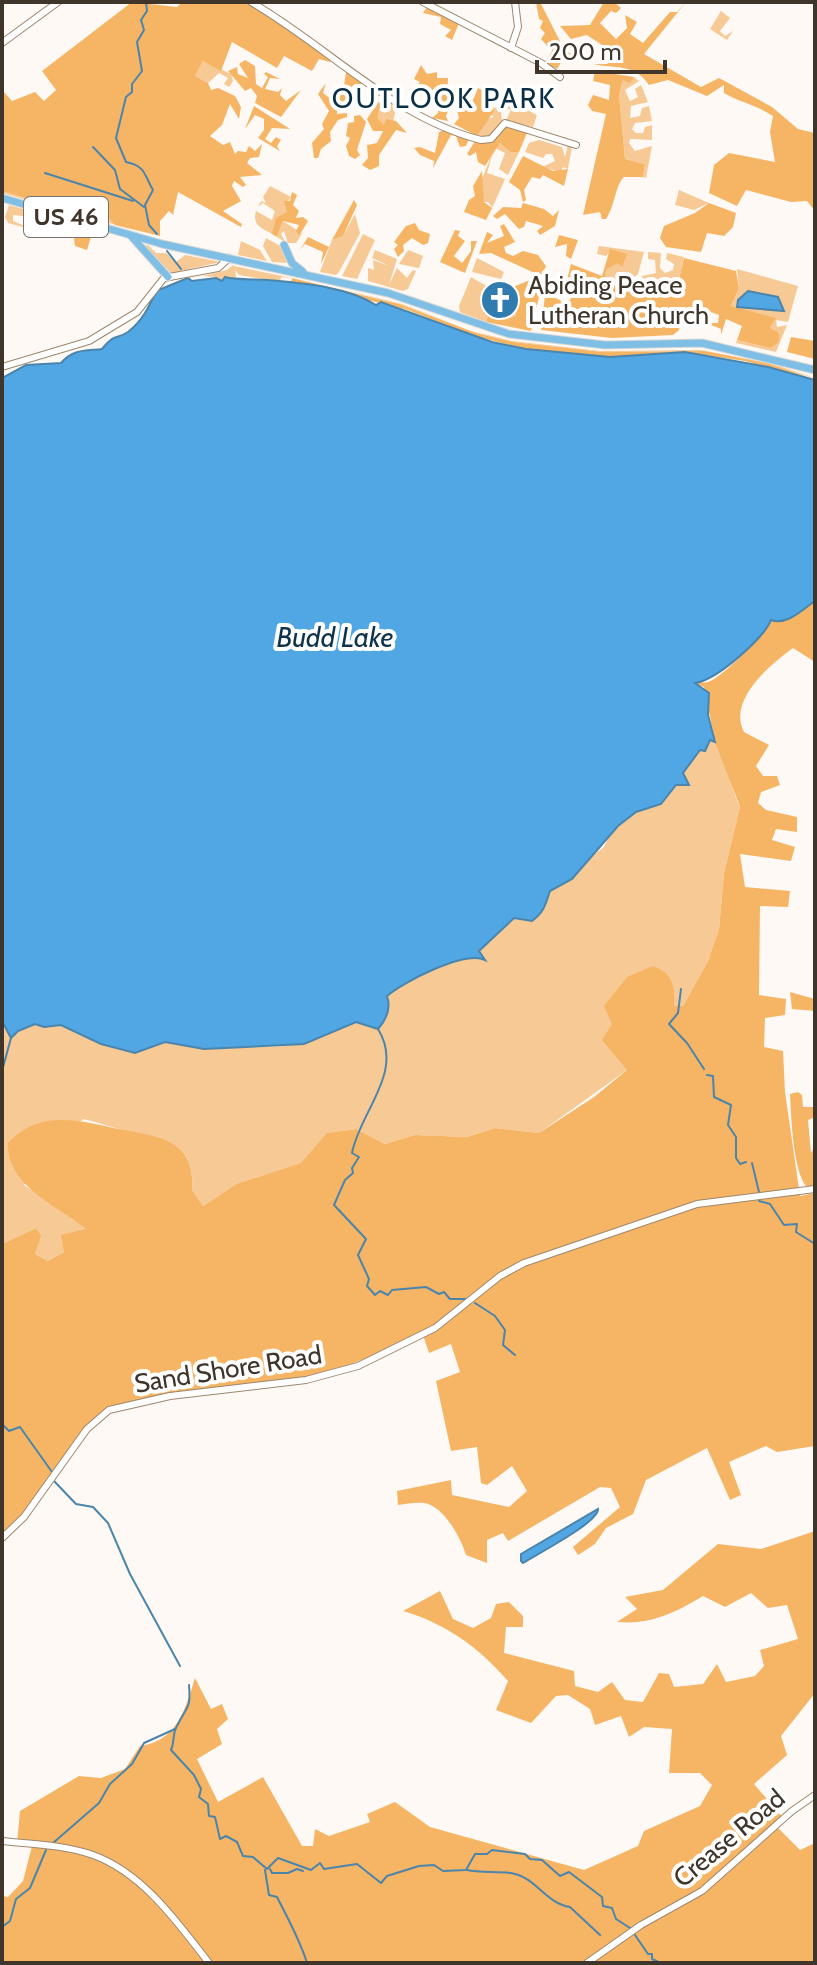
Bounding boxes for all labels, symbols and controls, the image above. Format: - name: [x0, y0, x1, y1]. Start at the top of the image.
- scale bar: [537, 24, 665, 74]
- text: 200 m: [549, 37, 622, 66]
- district label: OUTLOOK PARK: [332, 81, 556, 115]
- road number: US 46: [24, 197, 108, 237]
- place label: Abiding Peace Lutheran Church: [528, 269, 709, 331]
- church icon: Abiding Peace Lutheran Church: [479, 279, 521, 321]
- water label: Budd Lake: [277, 620, 394, 654]
- street label: Sand Shore Road: [132, 1338, 324, 1400]
- street label: Crease Road: [667, 1782, 791, 1894]

